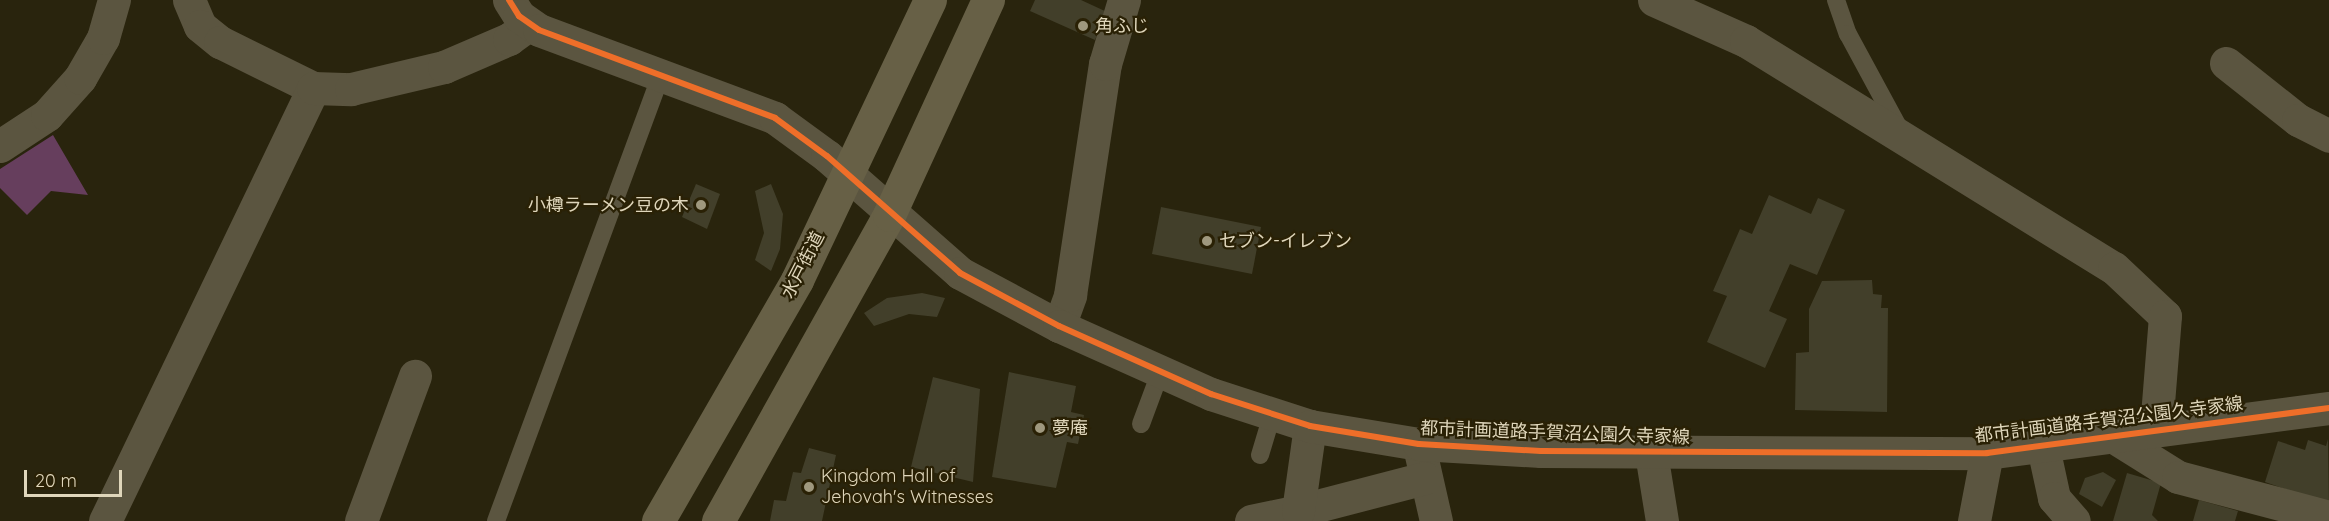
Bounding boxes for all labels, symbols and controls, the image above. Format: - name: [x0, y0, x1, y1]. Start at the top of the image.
- place label: 角ふじ: [1095, 15, 1149, 37]
- marker: 角ふじ: [1076, 19, 1090, 33]
- place label: 小樽ラーメン豆の木: [527, 194, 689, 216]
- marker: 小樽ラーメン豆の木: [694, 198, 708, 212]
- street label: 水戸街道: [777, 228, 829, 302]
- place label: セブン-イレブン: [1219, 230, 1352, 252]
- marker: セブン-イレブン: [1200, 234, 1214, 248]
- street label: 都市計画道路手賀沼公園久寺家線: [1974, 393, 2244, 447]
- place label: 夢庵: [1052, 417, 1088, 439]
- street label: 都市計画道路手賀沼公園久寺家線: [1420, 417, 1690, 449]
- marker: 夢庵: [1033, 421, 1047, 435]
- scale bar: [27, 458, 124, 496]
- place label: Kingdom Hall of Jehovah's Witnesses: [821, 466, 993, 508]
- text: 20 m: [35, 469, 77, 492]
- marker: Kingdom Hall of Jehovah's Witnesses: [802, 480, 816, 494]

